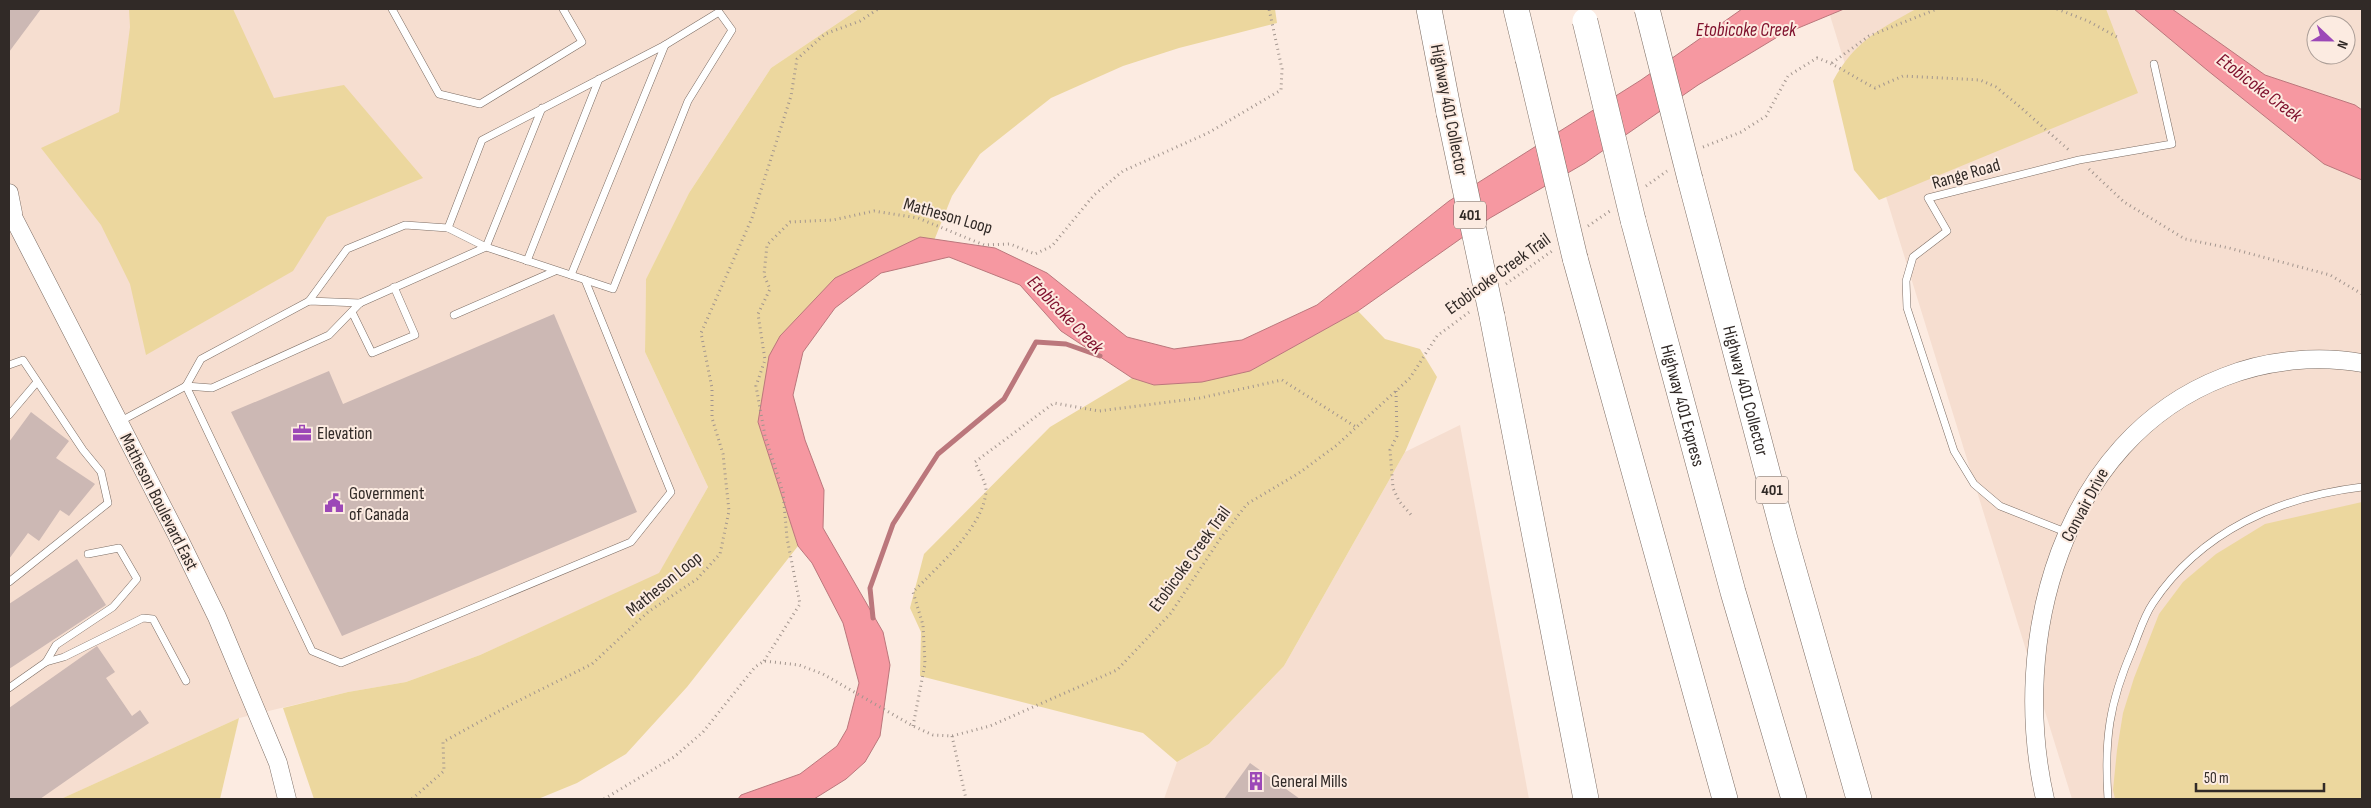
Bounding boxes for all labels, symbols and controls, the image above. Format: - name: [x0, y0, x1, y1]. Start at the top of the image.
- north arrow: [2306, 15, 2356, 65]
- water label: Etobicoke Creek: [1696, 19, 1797, 42]
- text: N: [2333, 38, 2352, 51]
- street label: Highway 401 Collector: [1426, 42, 1472, 178]
- water label: Etobicoke Creek: [2212, 49, 2307, 128]
- street label: Range Road: [1929, 154, 2003, 194]
- street label: Matheson Loop: [901, 193, 995, 239]
- road number: 401: [1454, 202, 1486, 228]
- street label: Etobicoke Creek Trail: [1441, 229, 1555, 319]
- water label: Etobicoke Creek: [1022, 271, 1109, 360]
- street label: Highway 401 Collector: [1719, 323, 1773, 458]
- street label: Highway 401 Express: [1656, 342, 1709, 469]
- office icon: Elevation: [291, 422, 313, 444]
- place label: Elevation: [317, 423, 373, 444]
- street label: Matheson Boulevard East: [115, 430, 203, 574]
- street label: Convair Drive: [2057, 465, 2113, 545]
- road number: 401: [1756, 476, 1788, 504]
- place label: Government of Canada: [349, 483, 425, 525]
- public building icon: Government of Canada: [323, 492, 345, 514]
- street label: Etobicoke Creek Trail: [1145, 502, 1235, 616]
- street label: Matheson Loop: [622, 547, 706, 621]
- scale bar: [2196, 760, 2324, 792]
- text: 50 m: [2204, 769, 2229, 788]
- building icon: General Mills: [1245, 770, 1267, 792]
- place label: General Mills: [1271, 771, 1347, 792]

